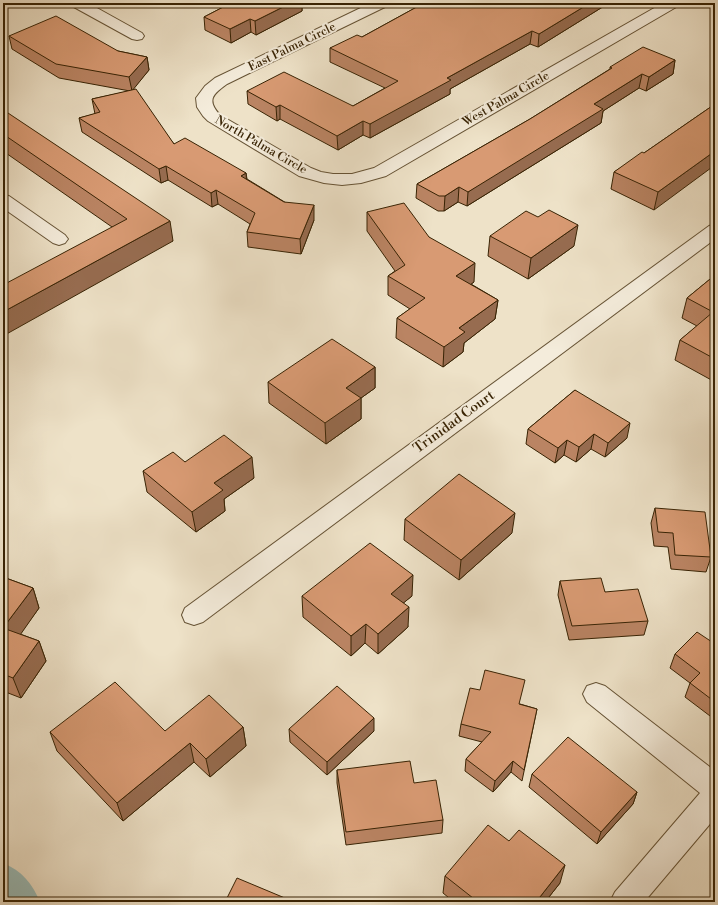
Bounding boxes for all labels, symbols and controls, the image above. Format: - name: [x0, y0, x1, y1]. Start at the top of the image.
- street label: East Palma Circle: [246, 19, 338, 75]
- street label: West Palma Circle: [459, 68, 552, 130]
- street label: North Palma Circle: [212, 112, 310, 178]
- street label: Trinidad Court: [410, 387, 498, 457]

